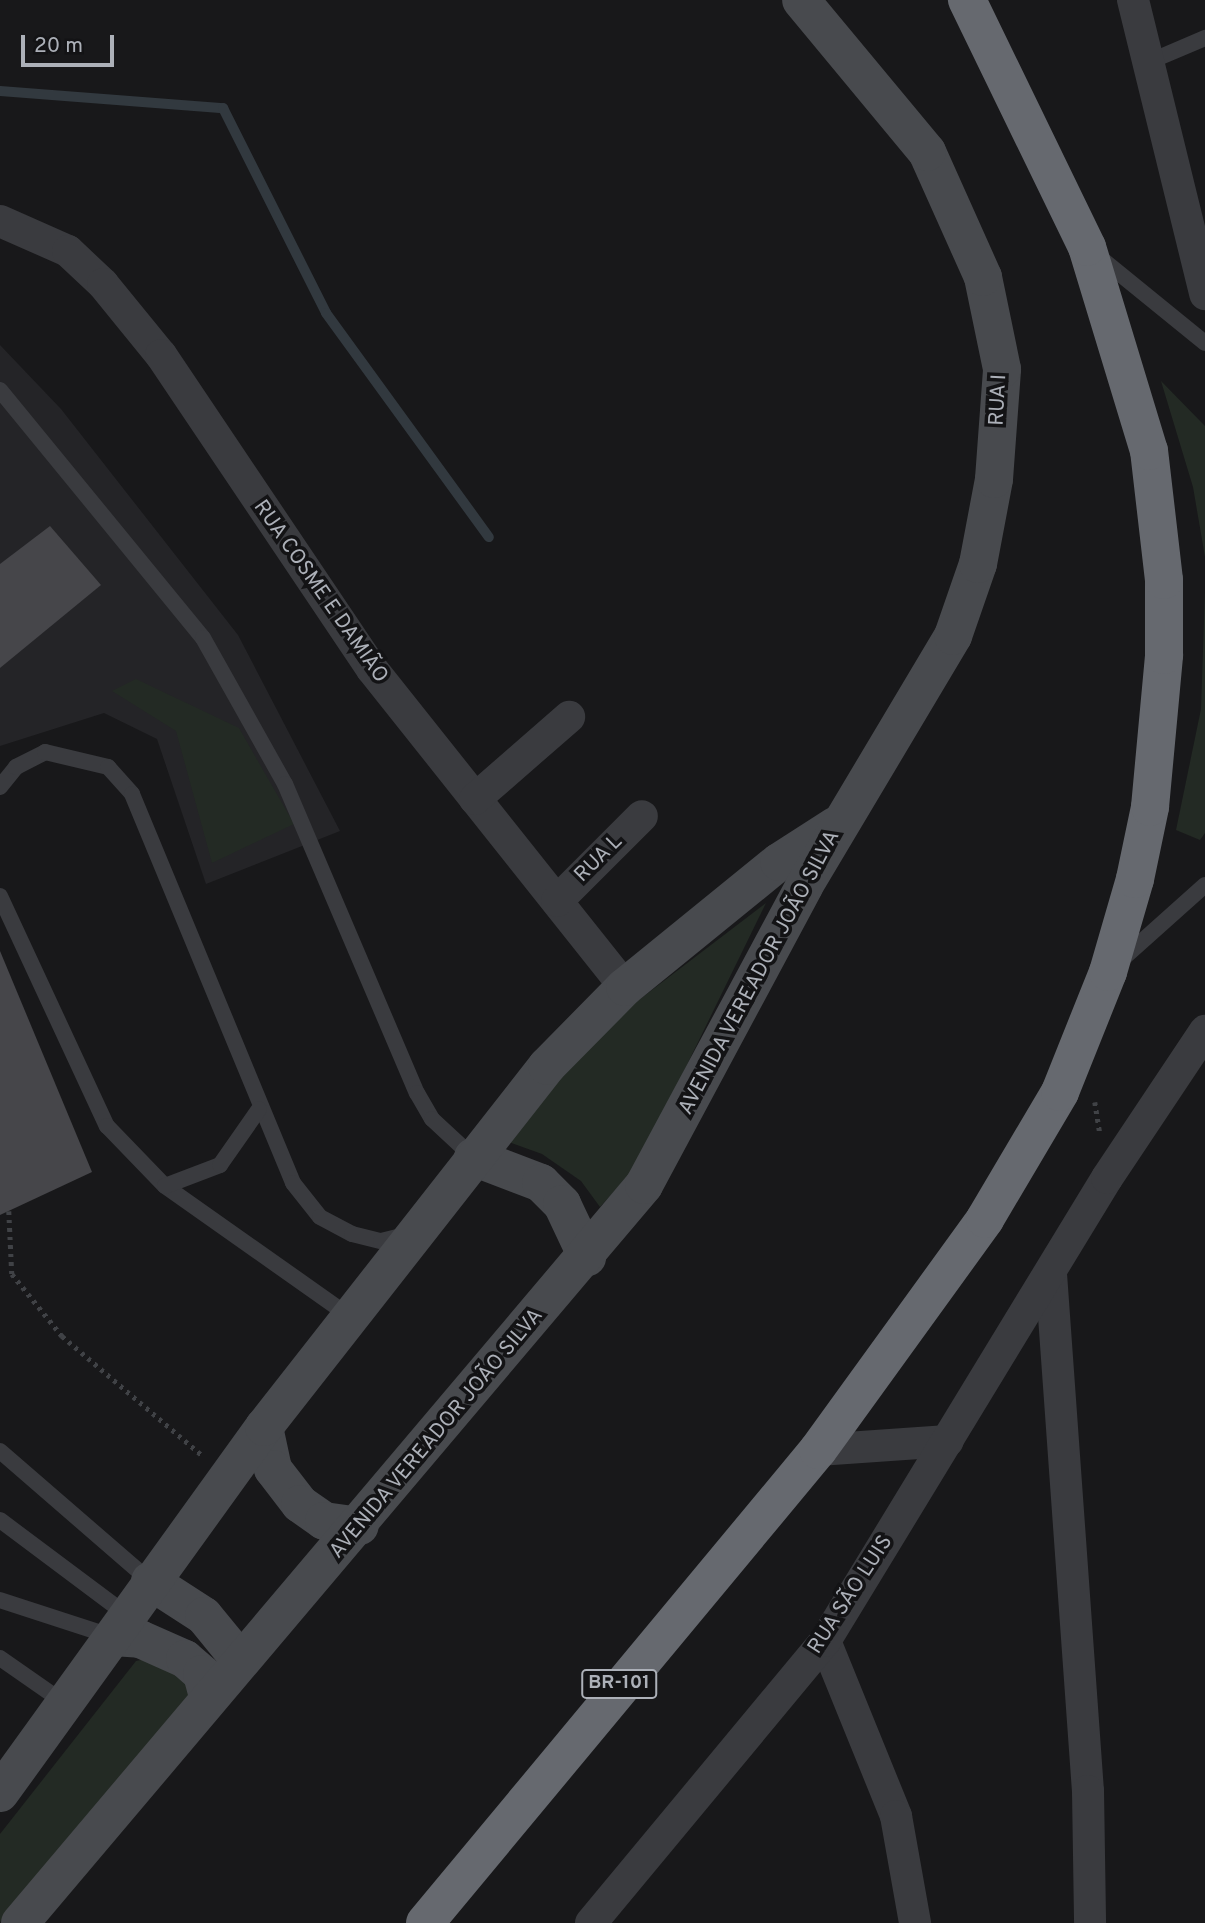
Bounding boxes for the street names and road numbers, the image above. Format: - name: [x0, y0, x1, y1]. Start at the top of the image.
- street label: RUA I: [985, 373, 1013, 427]
- street label: RUA COSME E DAMIÃO: [247, 495, 393, 689]
- street label: AVENIDA VEREADOR JOÃO SILVA: [674, 826, 846, 1120]
- street label: RUA L: [569, 829, 629, 889]
- street label: AVENIDA VEREADOR JOÃO SILVA: [324, 1303, 550, 1565]
- street label: RUA SÃO LUIS: [803, 1531, 899, 1659]
- road number: BR-101: [580, 1668, 658, 1700]

